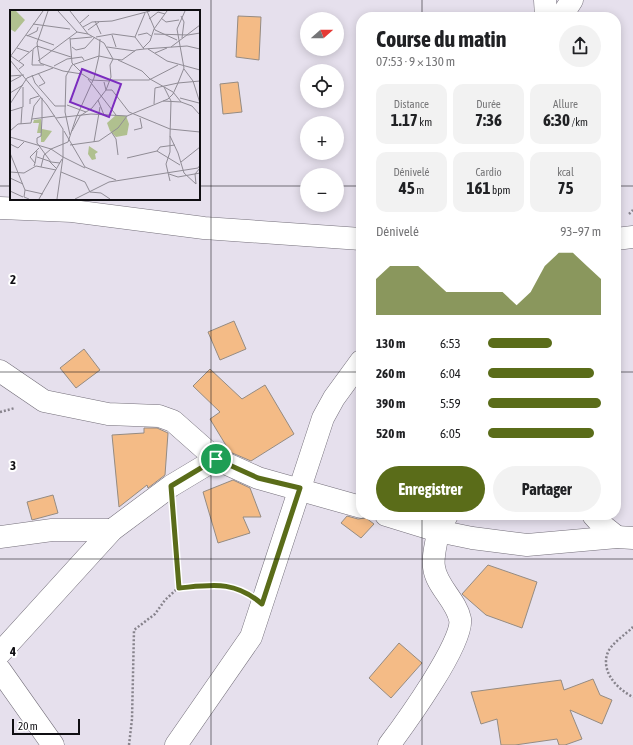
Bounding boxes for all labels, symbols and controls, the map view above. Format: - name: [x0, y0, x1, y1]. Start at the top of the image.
- inset map: [10, 10, 200, 200]
- north arrow: [300, 12, 344, 56]
- map controls: [300, 12, 344, 212]
- button: share: [559, 25, 601, 67]
- text: Course du matin: [376, 26, 506, 52]
- text: 07:53 · 9 × 130 m: [376, 54, 455, 69]
- button: locate: [300, 64, 344, 108]
- text: Distance: [394, 98, 429, 110]
- text: Durée: [476, 98, 501, 110]
- text: Allure: [553, 98, 578, 110]
- text: 1.17: [391, 110, 418, 130]
- text: 7:36: [475, 110, 502, 130]
- text: 6:30: [543, 110, 570, 130]
- button: +: [300, 116, 344, 160]
- text: km: [418, 116, 432, 128]
- text: /km: [570, 116, 588, 128]
- text: Dénivelé: [393, 166, 430, 178]
- text: Cardio: [475, 166, 502, 178]
- text: kcal: [557, 166, 574, 178]
- button: −: [300, 168, 344, 212]
- text: 45: [399, 178, 415, 198]
- text: 161: [467, 178, 491, 198]
- text: 75: [558, 178, 573, 198]
- text: m: [415, 184, 424, 196]
- text: bpm: [491, 184, 510, 196]
- text: Dénivelé: [376, 224, 419, 239]
- text: 93–97 m: [560, 224, 601, 239]
- text: 2: [10, 272, 16, 287]
- text: 130 m: [376, 336, 405, 351]
- text: 6:53: [440, 336, 461, 351]
- text: 260 m: [376, 366, 405, 381]
- text: 6:04: [440, 366, 461, 381]
- text: 390 m: [376, 396, 405, 411]
- text: 5:59: [440, 396, 461, 411]
- text: 520 m: [376, 426, 405, 441]
- text: 6:05: [440, 426, 461, 441]
- pin: [199, 442, 233, 476]
- icon: arrive: [205, 448, 227, 470]
- text: 3: [10, 458, 16, 473]
- button: Enregistrer: [376, 466, 485, 512]
- button: Partager: [493, 466, 601, 512]
- text: 4: [9, 644, 16, 659]
- scale bar: [12, 717, 80, 736]
- text: 20 m: [18, 720, 38, 732]

